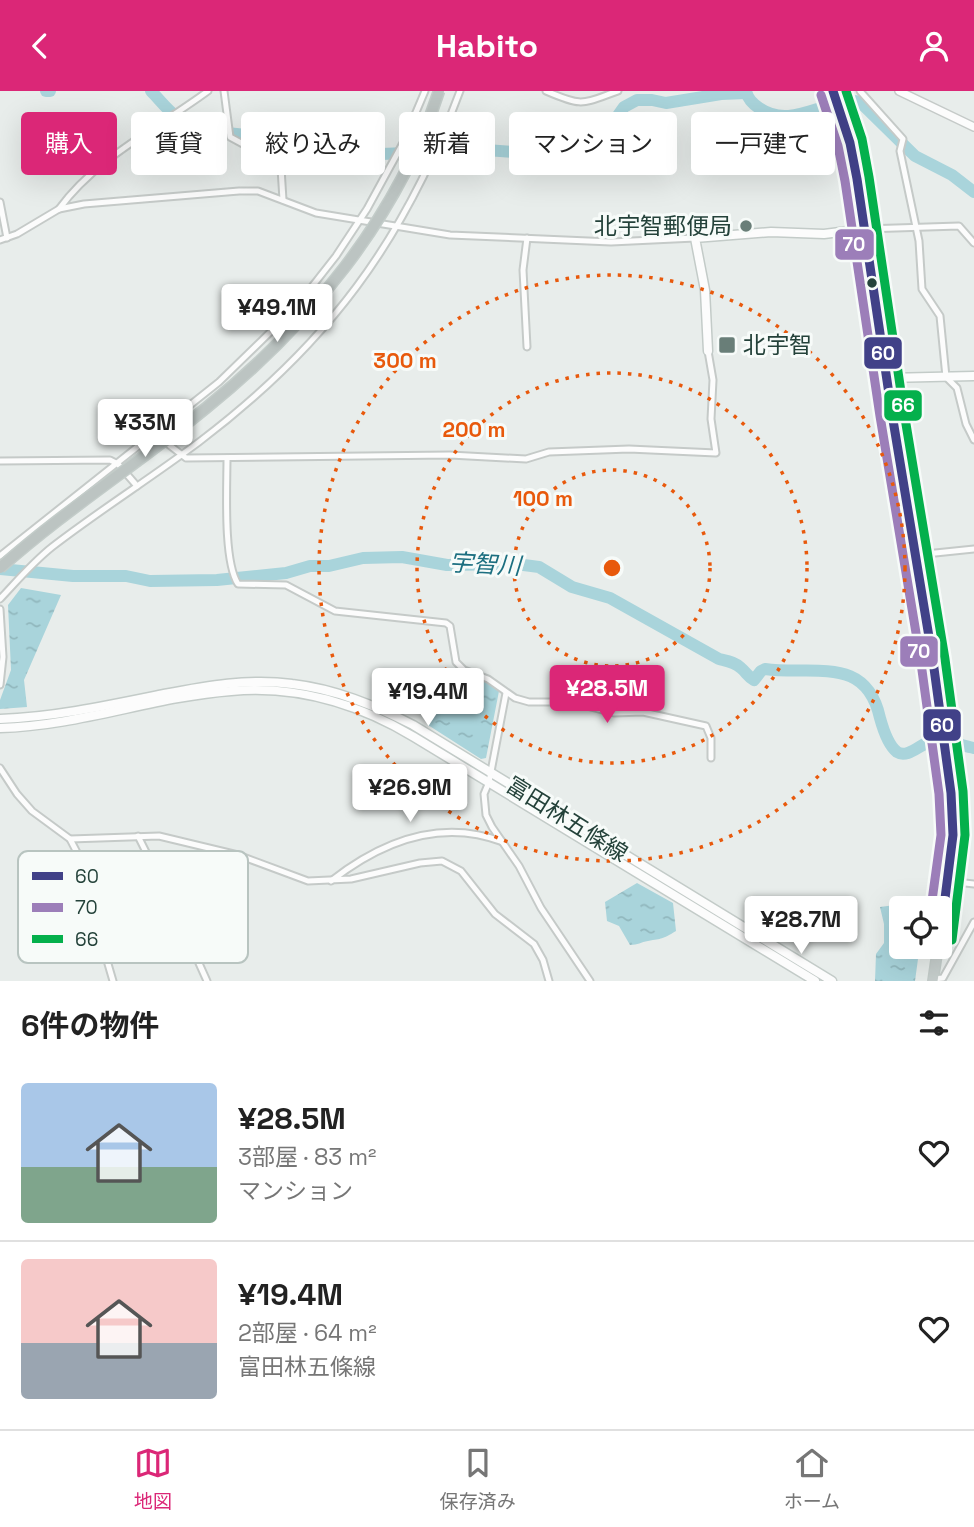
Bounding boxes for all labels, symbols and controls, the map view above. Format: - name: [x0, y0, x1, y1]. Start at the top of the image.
- text: Habito: [436, 26, 538, 66]
- icon: back: [21, 27, 59, 65]
- icon: person: [915, 27, 953, 65]
- chip: 購入: [21, 112, 117, 175]
- chip: 賃貸: [131, 112, 227, 175]
- chip: 絞り込み: [241, 112, 385, 175]
- chip: 新着: [399, 112, 495, 175]
- chip: マンション: [509, 112, 677, 175]
- chip: 一戸建て: [691, 112, 835, 175]
- place label: 北宇智郵便局: [594, 211, 732, 241]
- marker: 北宇智郵便局: [738, 218, 754, 234]
- line badge: 70: [834, 228, 875, 261]
- text: 70: [843, 232, 865, 257]
- unlabelled marker: [865, 276, 879, 290]
- pin: ¥49.1M: [220, 285, 334, 344]
- text: ¥49.1M: [237, 292, 317, 322]
- place label: 北宇智: [743, 330, 812, 360]
- marker: 北宇智: [717, 335, 737, 355]
- line badge: 60: [863, 336, 903, 370]
- text: 60: [871, 341, 895, 366]
- text: 300 m: [373, 347, 437, 374]
- line badge: 66: [883, 389, 923, 422]
- text: 66: [891, 393, 915, 418]
- pin: ¥33M: [104, 399, 186, 459]
- text: ¥33M: [114, 407, 176, 437]
- text: 200 m: [443, 416, 505, 443]
- text: 100 m: [513, 485, 573, 512]
- water label: 宇智川: [448, 547, 525, 582]
- centre of rings: [600, 556, 624, 580]
- line badge: 70: [899, 635, 939, 668]
- text: 70: [908, 639, 930, 664]
- pin: ¥28.5M: [550, 665, 664, 725]
- pin: ¥19.4M: [371, 669, 485, 728]
- text: ¥28.5M: [566, 673, 648, 703]
- text: ¥19.4M: [388, 676, 468, 706]
- line badge: 60: [922, 708, 962, 742]
- text: 60: [930, 713, 954, 738]
- pin: ¥26.9M: [353, 765, 467, 824]
- street label: 富田林五條線: [501, 770, 633, 868]
- text: ¥26.9M: [368, 772, 452, 802]
- legend: [18, 851, 248, 963]
- text: 60: [75, 864, 99, 889]
- text: 70: [75, 895, 98, 920]
- map controls: [889, 896, 952, 959]
- button: locate: [889, 896, 952, 959]
- pin: ¥28.7M: [744, 897, 858, 956]
- text: ¥28.7M: [761, 904, 841, 934]
- text: 66: [75, 927, 98, 952]
- icon: filters: [915, 1004, 953, 1042]
- text: 6件の物件: [21, 1006, 160, 1045]
- text: ¥28.5M: [238, 1099, 346, 1138]
- icon: home: [77, 1111, 161, 1195]
- icon: heart: [915, 1134, 953, 1172]
- text: 3部屋 · 83 m²: [238, 1142, 376, 1172]
- text: マンション: [238, 1176, 353, 1206]
- text: ¥19.4M: [238, 1275, 343, 1314]
- icon: home: [77, 1287, 161, 1371]
- icon: heart: [915, 1310, 953, 1348]
- text: 2部屋 · 64 m²: [238, 1318, 377, 1348]
- text: 富田林五條線: [238, 1352, 376, 1382]
- tab: 地図: [134, 1444, 172, 1514]
- tab: 保存済み: [440, 1444, 516, 1514]
- tab: ホーム: [784, 1444, 840, 1514]

